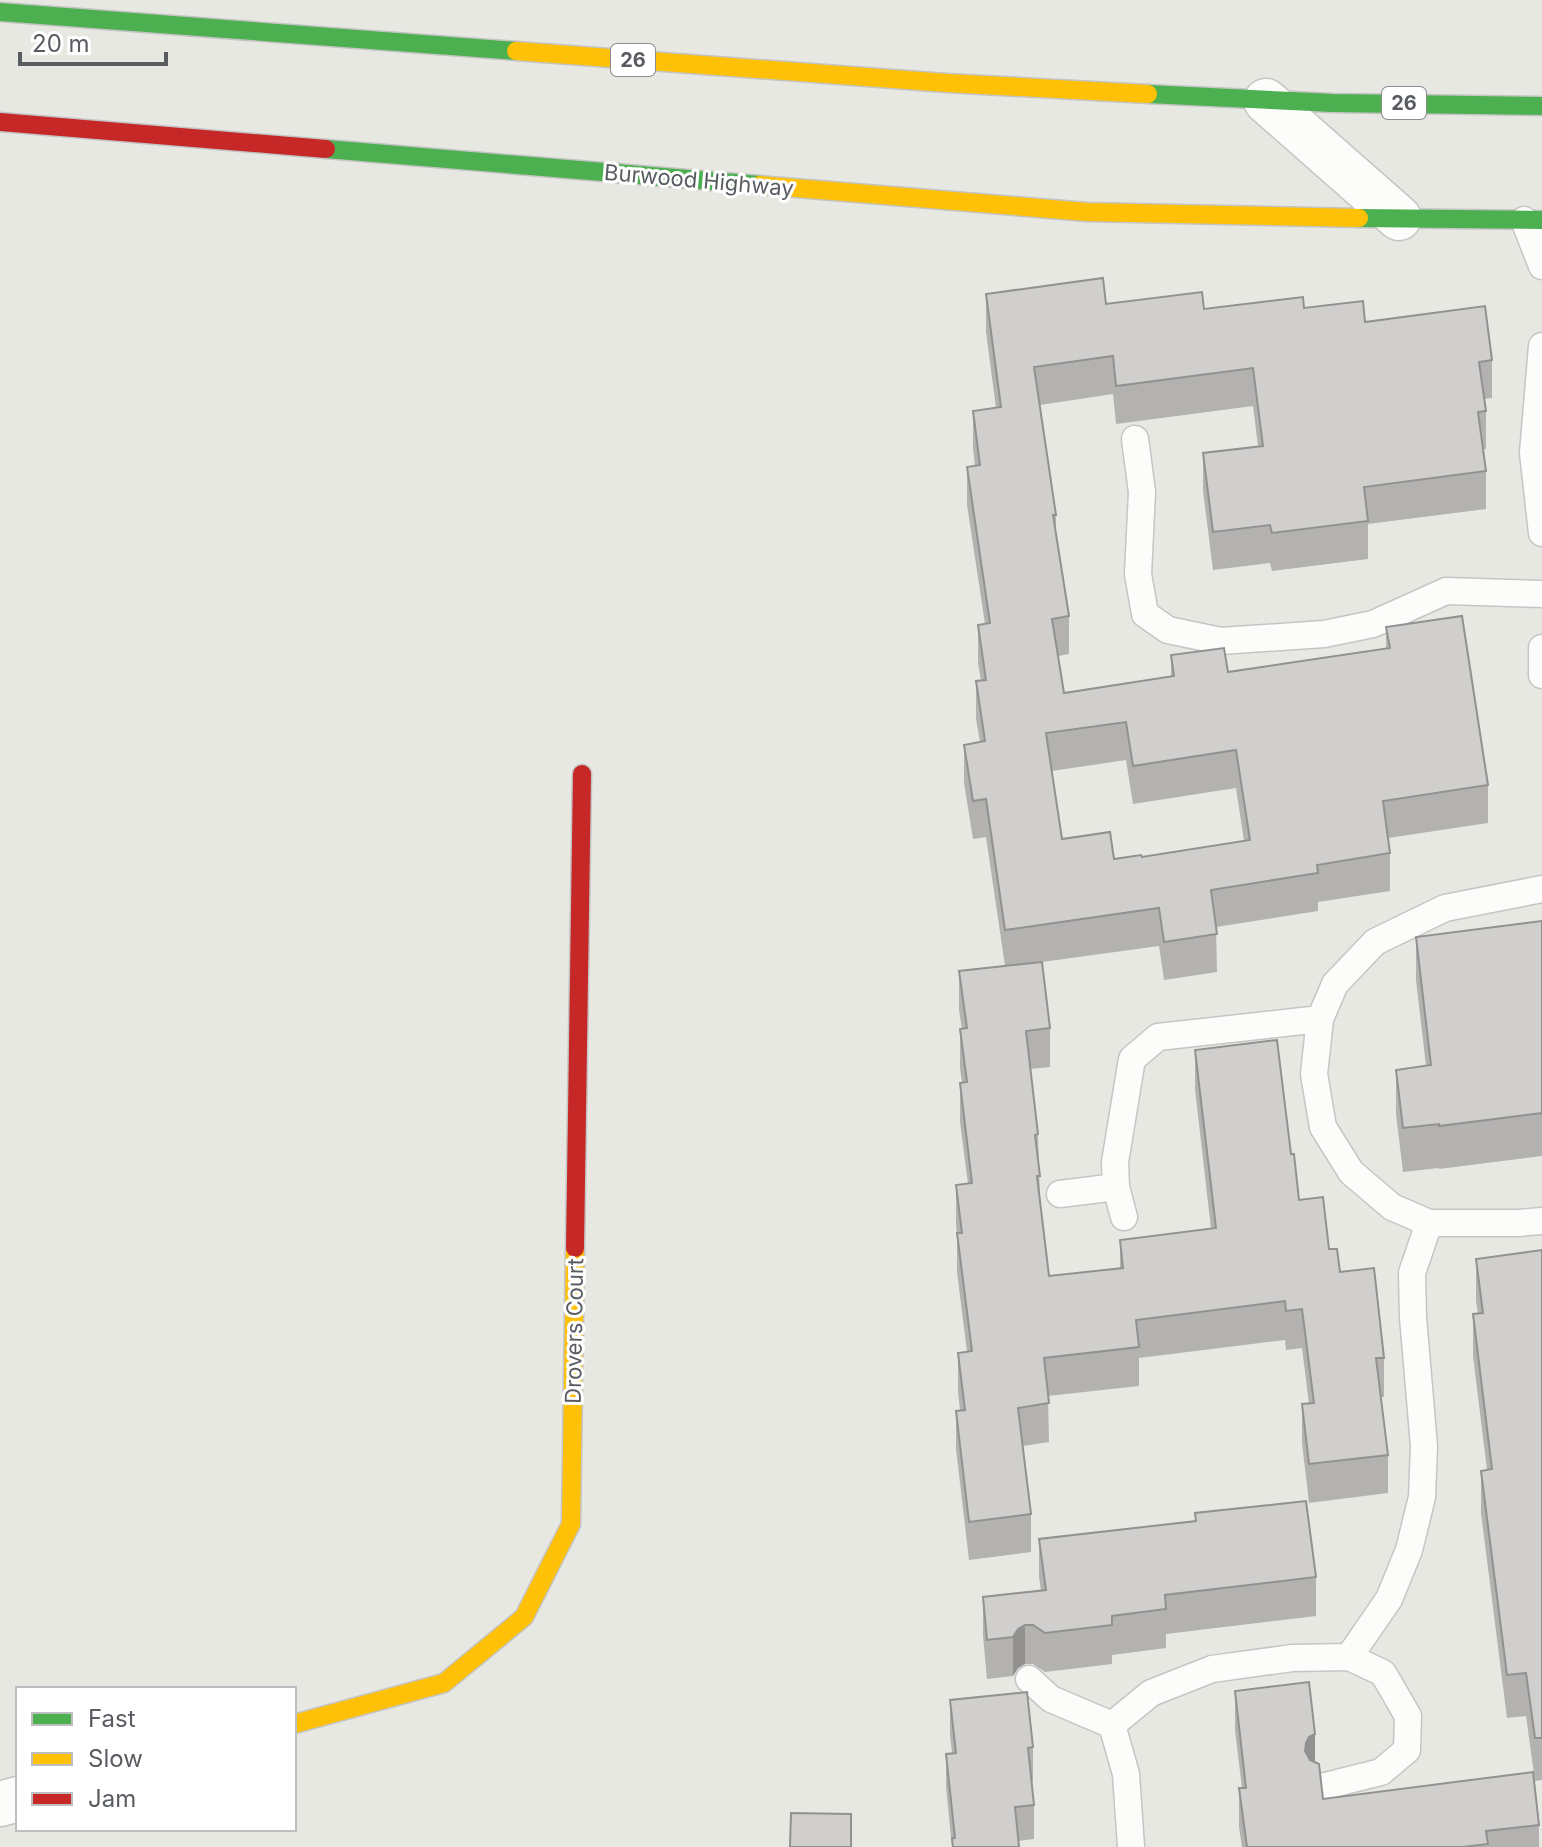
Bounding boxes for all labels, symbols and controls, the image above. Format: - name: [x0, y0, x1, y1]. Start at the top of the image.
- scale bar: [20, 16, 166, 66]
- text: 20 m: [32, 29, 90, 58]
- road number: 26: [611, 44, 655, 76]
- road number: 26: [1382, 87, 1426, 119]
- street label: Burwood Highway: [603, 159, 795, 201]
- street label: Drovers Court: [560, 1258, 588, 1404]
- legend: [16, 1687, 296, 1831]
- text: Fast: [88, 1704, 136, 1733]
- text: Slow: [88, 1744, 143, 1773]
- text: Jam: [88, 1784, 136, 1813]

